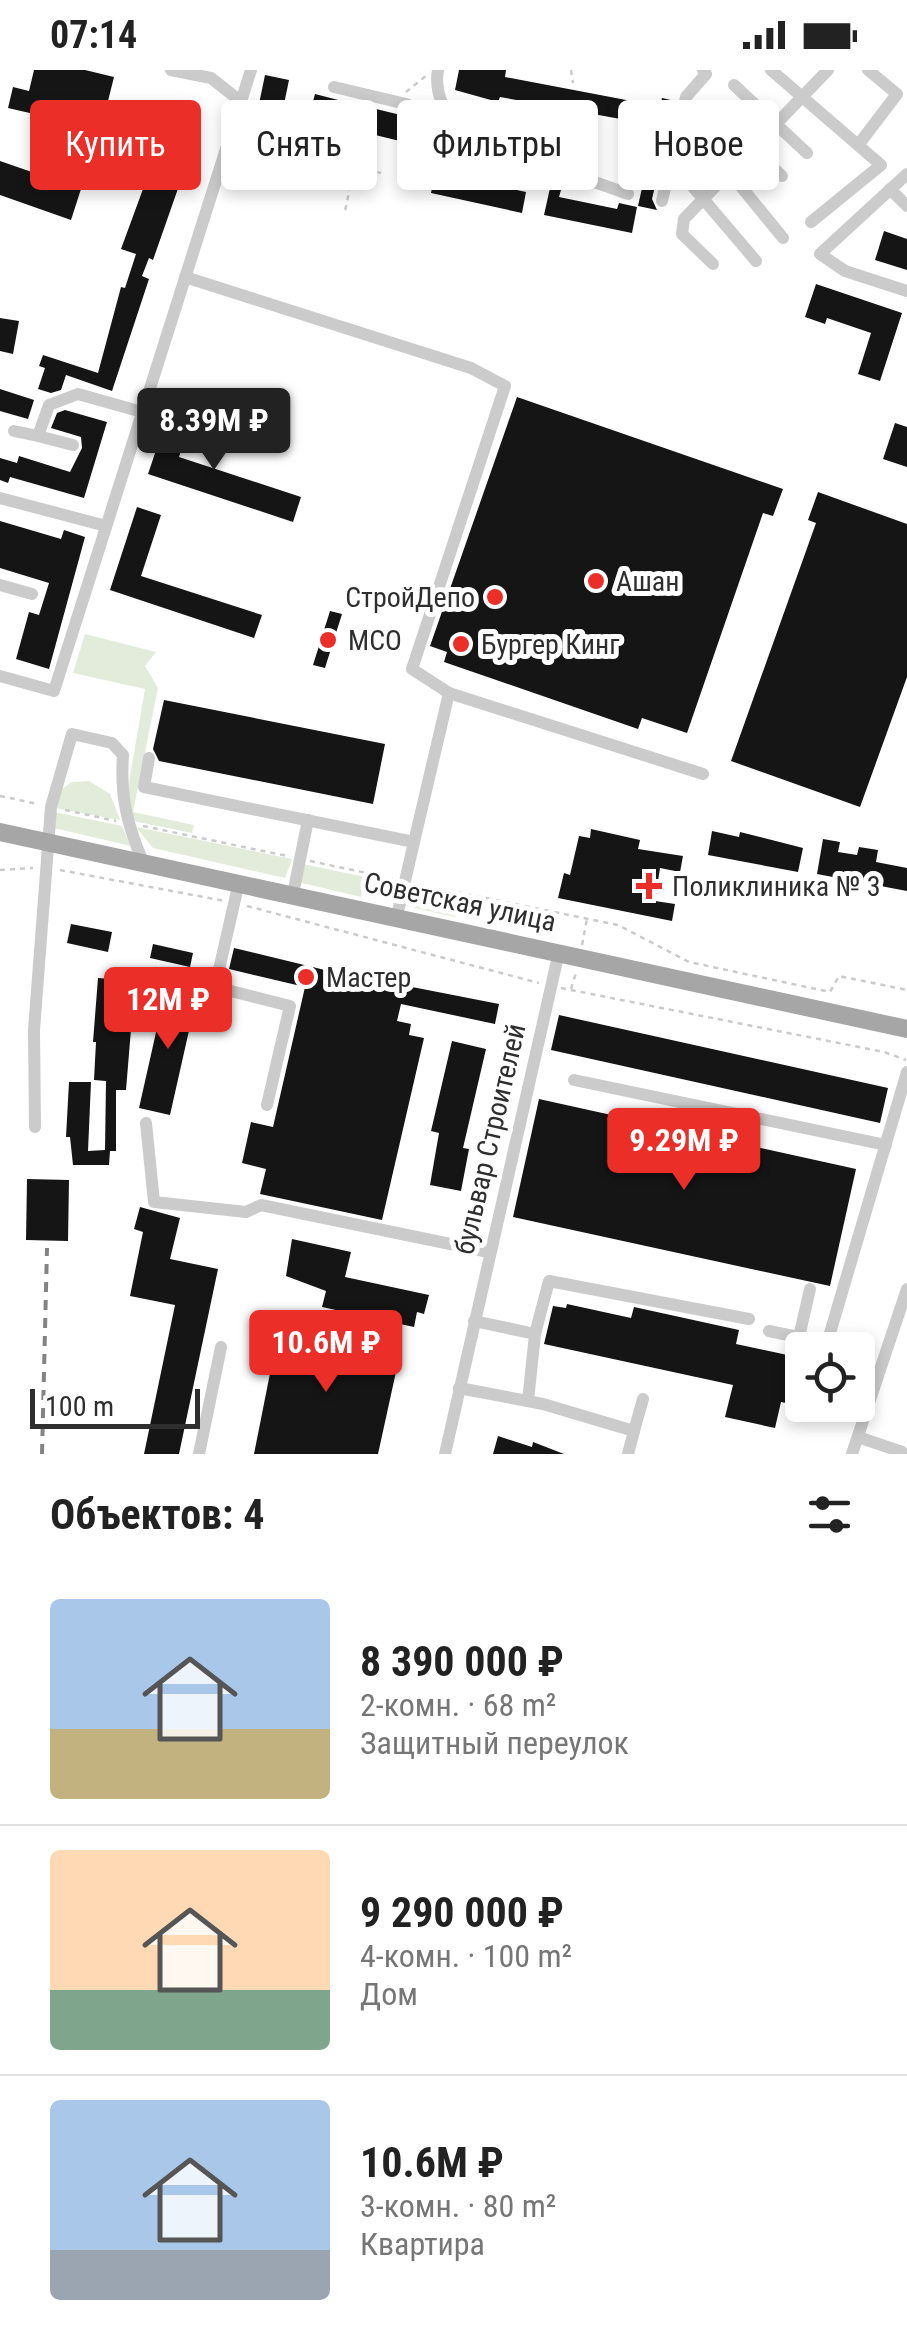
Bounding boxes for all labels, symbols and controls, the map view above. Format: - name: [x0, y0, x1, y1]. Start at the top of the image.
- text: 07:14: [50, 13, 137, 57]
- chip: Купить: [30, 100, 201, 190]
- chip: Снять: [221, 100, 377, 190]
- chip: Фильтры: [397, 100, 598, 190]
- chip: Новое: [618, 100, 779, 190]
- pin: 8.39M ₽: [122, 388, 306, 473]
- text: 8.39M ₽: [159, 401, 269, 439]
- place label: Ашан: [616, 565, 680, 598]
- marker: Ашан: [585, 570, 607, 592]
- place label: СтройДепо: [345, 581, 475, 614]
- marker: СтройДепо: [484, 586, 506, 608]
- place label: МСО: [348, 624, 402, 657]
- place label: Бургер Кинг: [481, 628, 620, 661]
- marker: МСО: [317, 629, 339, 651]
- marker: Бургер Кинг: [450, 633, 472, 655]
- street label: Советская улица: [361, 866, 559, 938]
- place label: Поликлиника № 3: [672, 870, 881, 903]
- marker: Поликлиника № 3: [636, 873, 662, 899]
- place label: Мастер: [326, 961, 411, 994]
- marker: Мастер: [295, 966, 317, 988]
- pin: 12M ₽: [98, 967, 238, 1052]
- text: 12M ₽: [126, 980, 210, 1018]
- street label: бульвар Строителей: [447, 1020, 533, 1258]
- pin: 9.29M ₽: [592, 1108, 776, 1193]
- text: 9.29M ₽: [629, 1121, 739, 1159]
- pin: 10.6M ₽: [234, 1310, 418, 1395]
- text: 10.6M ₽: [271, 1323, 381, 1361]
- map controls: [785, 1332, 875, 1422]
- button: locate: [785, 1332, 875, 1422]
- scale bar: [30, 1384, 200, 1428]
- text: 100 m: [45, 1390, 114, 1423]
- icon: filters: [802, 1487, 857, 1542]
- text: Объектов: 4: [50, 1490, 264, 1539]
- text: 8 390 000 ₽: [360, 1637, 564, 1686]
- icon: home: [130, 1639, 250, 1759]
- text: 2-комн. · 68 m²: [360, 1686, 556, 1724]
- text: Защитный переулок: [360, 1724, 629, 1762]
- text: 9 290 000 ₽: [360, 1888, 564, 1937]
- icon: home: [130, 1890, 250, 2010]
- text: 4-комн. · 100 m²: [360, 1937, 572, 1975]
- text: Дом: [360, 1975, 418, 2013]
- text: 10.6M ₽: [360, 2138, 504, 2187]
- icon: home: [130, 2140, 250, 2260]
- text: 3-комн. · 80 m²: [360, 2187, 556, 2225]
- text: Квартира: [360, 2225, 485, 2263]

